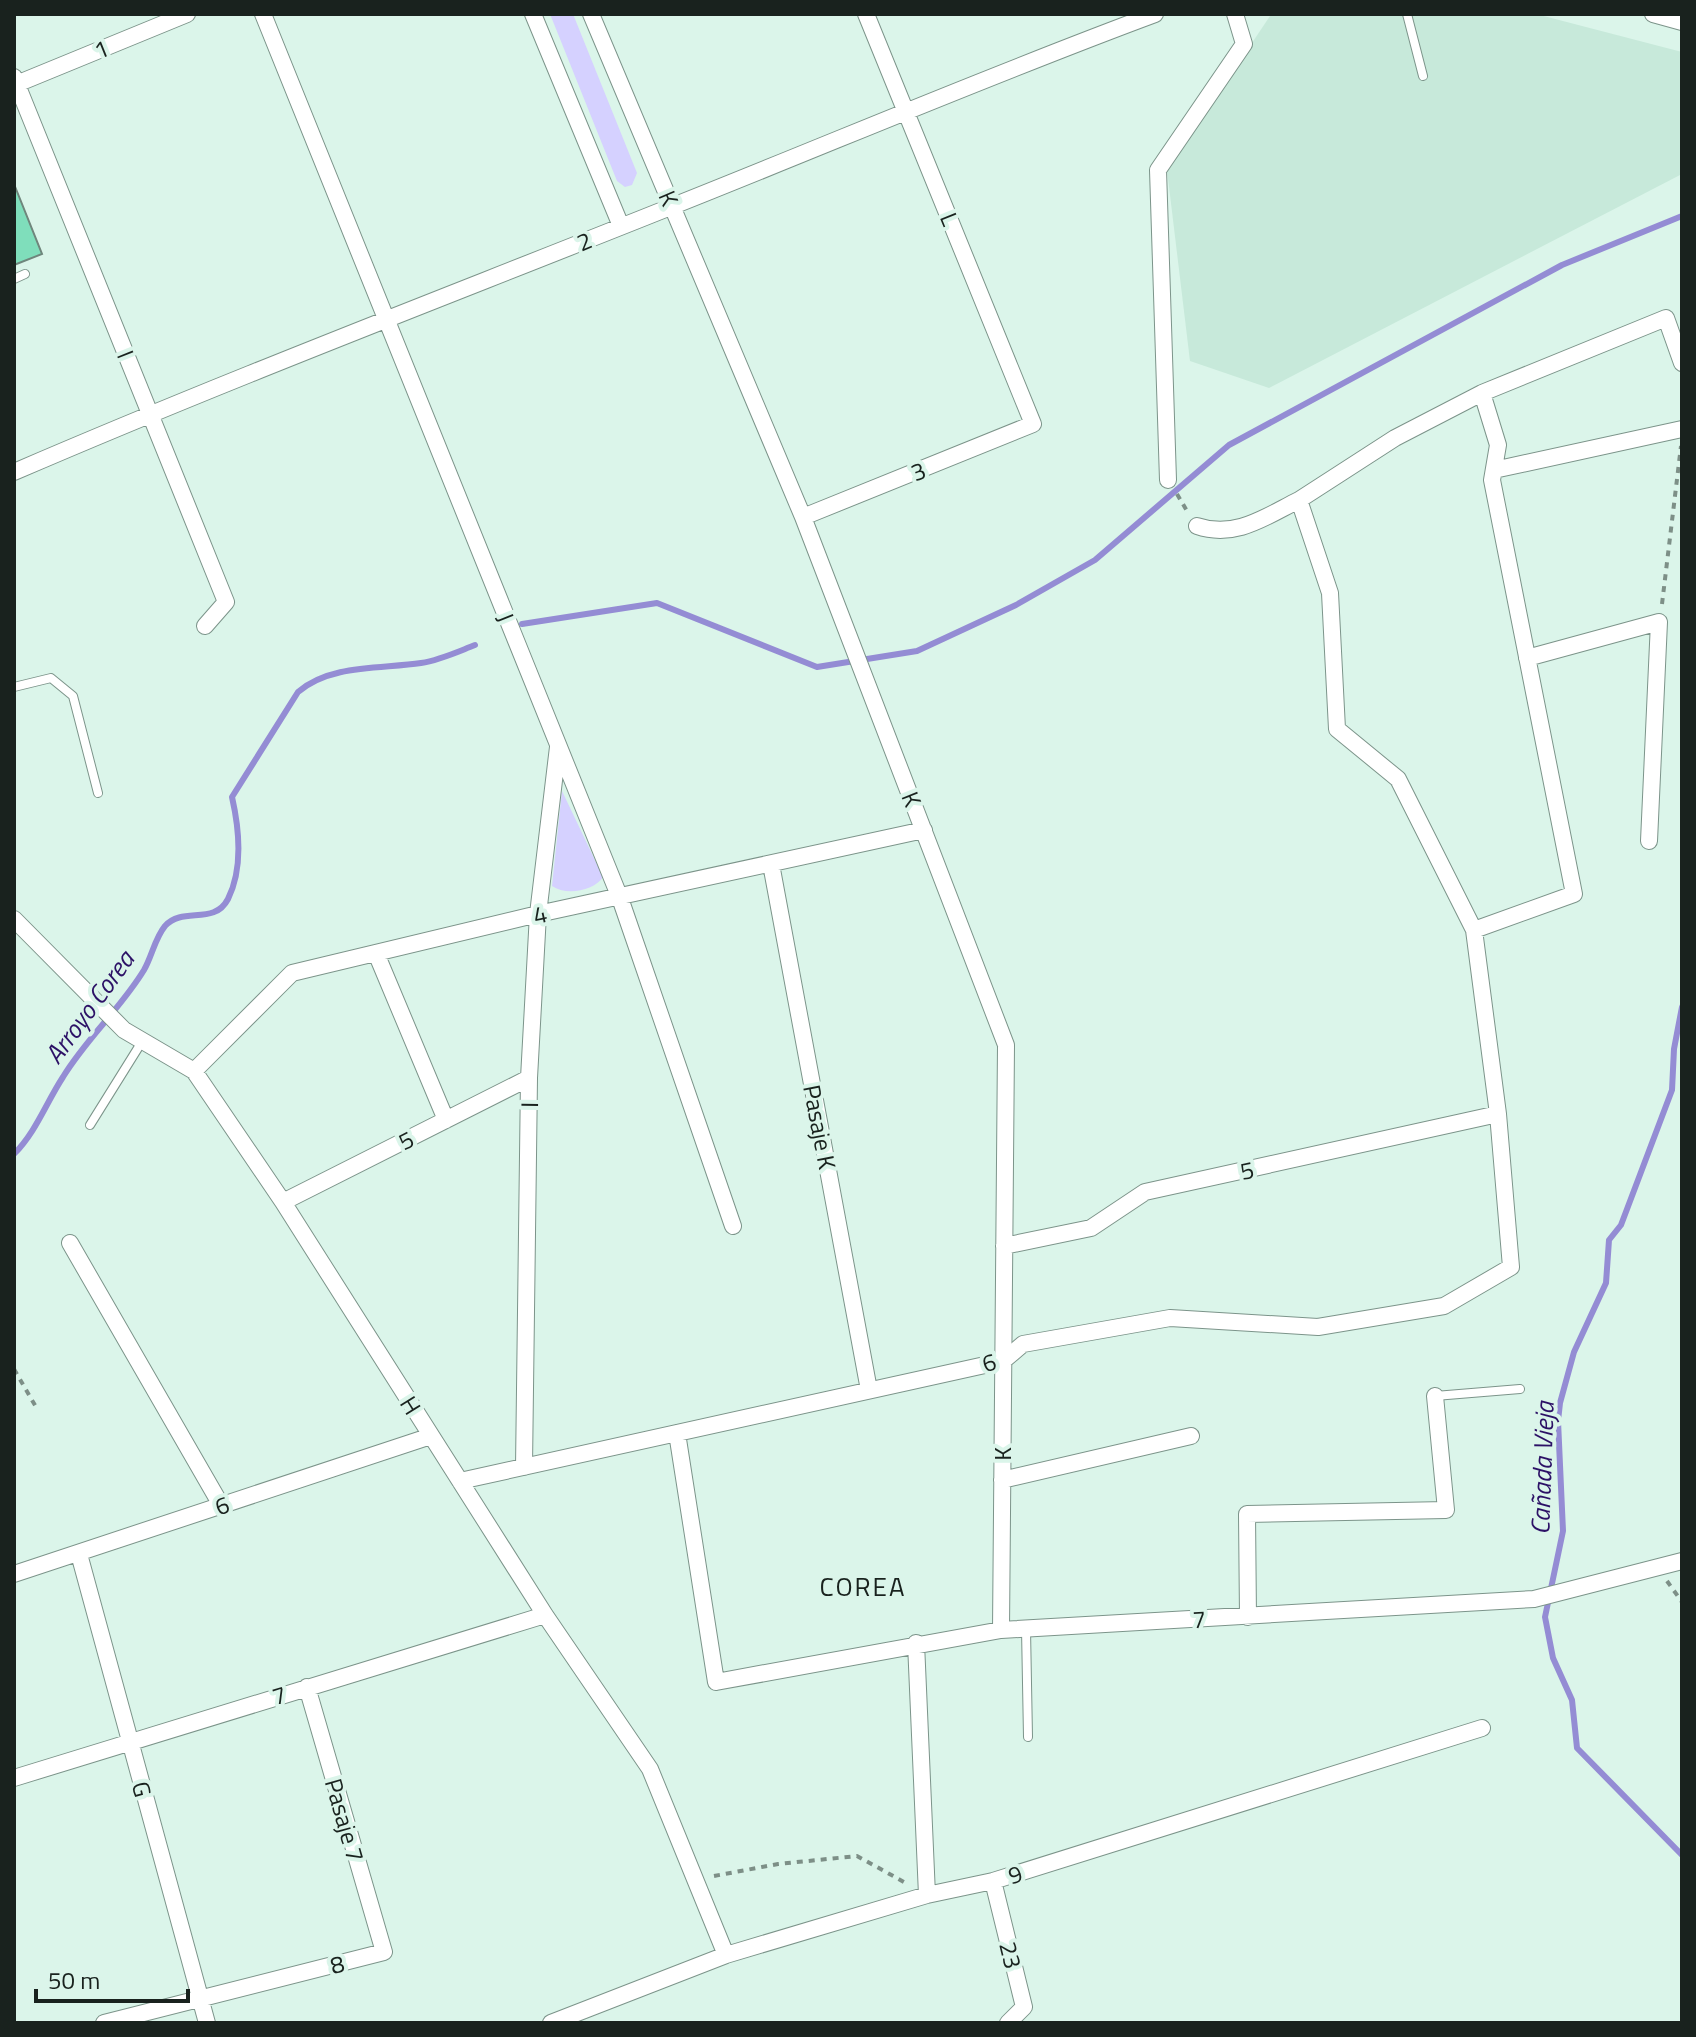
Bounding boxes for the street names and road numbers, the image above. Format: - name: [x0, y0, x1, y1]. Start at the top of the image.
- street label: 1: [88, 30, 114, 68]
- street label: K: [650, 185, 688, 212]
- street label: L: [931, 207, 969, 232]
- street label: 2: [571, 222, 597, 260]
- street label: I: [108, 345, 144, 363]
- street label: 3: [905, 452, 931, 490]
- street label: J: [488, 607, 524, 627]
- street label: K: [893, 786, 931, 812]
- street label: 4: [530, 895, 550, 933]
- street label: Pasaje K: [794, 1082, 846, 1173]
- street label: I: [511, 1102, 547, 1108]
- street label: 5: [392, 1121, 420, 1159]
- street label: 5: [1237, 1151, 1257, 1189]
- street label: 6: [978, 1343, 1000, 1381]
- street label: H: [391, 1389, 431, 1421]
- street label: K: [984, 1447, 1020, 1461]
- street label: 6: [210, 1486, 234, 1524]
- street label: 7: [1191, 1601, 1207, 1637]
- street label: 7: [267, 1676, 291, 1714]
- street label: Pasaje 7: [316, 1774, 374, 1866]
- street label: G: [123, 1777, 161, 1801]
- street label: 9: [1003, 1855, 1027, 1893]
- street label: 23: [990, 1938, 1032, 1972]
- street label: 8: [326, 1945, 348, 1983]

